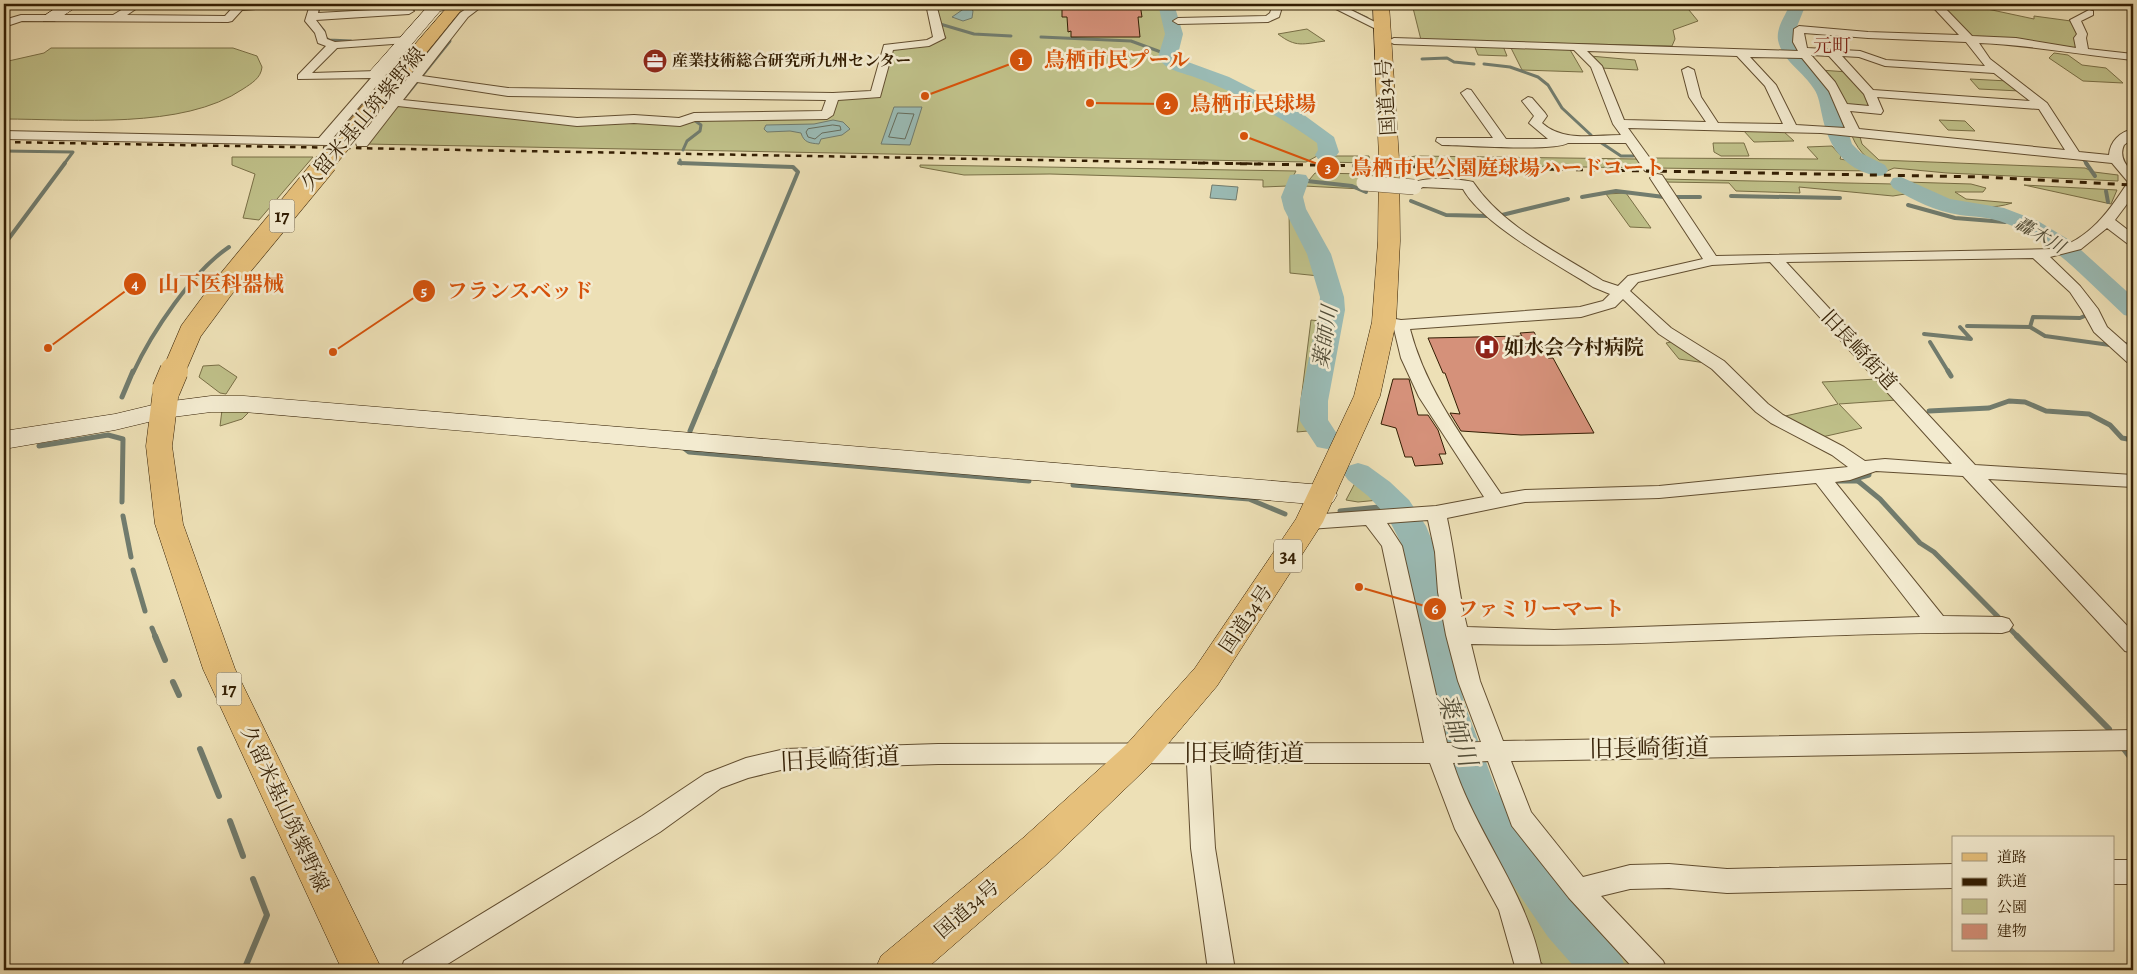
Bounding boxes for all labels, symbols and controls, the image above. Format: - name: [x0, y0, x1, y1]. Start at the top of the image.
- district label: 元町: [1813, 33, 1851, 59]
- street label: 久留米基山筑紫野線: [295, 41, 431, 197]
- callout: 鳥栖市民プール: [1008, 42, 1200, 78]
- text: 鳥栖市民プール: [1044, 46, 1190, 74]
- office icon: 産業技術総合研究所九州センター: [642, 48, 668, 74]
- place label: 産業技術総合研究所九州センター: [672, 50, 911, 72]
- text: 1: [1018, 50, 1024, 70]
- street label: 国道34号: [1370, 57, 1402, 137]
- callout: 鳥栖市民球場: [1155, 86, 1326, 122]
- text: 鳥栖市民球場: [1190, 90, 1316, 118]
- text: 2: [1163, 94, 1171, 114]
- callout: 鳥栖市民公園庭球場ハードコート: [1316, 150, 1676, 186]
- text: 鳥栖市民公園庭球場ハードコート: [1351, 154, 1665, 182]
- text: 3: [1325, 158, 1331, 178]
- road number: 17: [270, 200, 294, 232]
- water label: 轟木川: [2011, 211, 2071, 260]
- callout: 山下医科器械: [123, 266, 294, 302]
- text: 山下医科器械: [158, 270, 284, 298]
- callout: フランスベッド: [411, 273, 603, 309]
- text: 4: [131, 274, 139, 294]
- text: フランスベッド: [447, 277, 593, 305]
- text: 5: [421, 281, 427, 301]
- water label: 薬師川: [1306, 302, 1344, 370]
- street label: 旧長崎街道: [1815, 304, 1903, 396]
- hospital icon: 如水会今村病院: [1474, 334, 1500, 360]
- place label: 如水会今村病院: [1504, 334, 1644, 361]
- road number: 34: [1274, 540, 1302, 572]
- street label: 国道34号: [1213, 579, 1279, 659]
- callout: ファミリーマート: [1422, 591, 1635, 627]
- text: ファミリーマート: [1457, 595, 1625, 623]
- text: 6: [1431, 599, 1439, 619]
- road number: 17: [216, 672, 242, 706]
- water label: 薬師川: [1429, 689, 1486, 774]
- street label: 久留米基山筑紫野線: [235, 722, 335, 896]
- street label: 旧長崎街道: [1589, 731, 1709, 765]
- street label: 旧長崎街道: [1184, 737, 1304, 769]
- street label: 旧長崎街道: [779, 740, 901, 778]
- legend: [1952, 836, 2114, 952]
- text: 道路: [1997, 847, 2027, 867]
- text: 鉄道: [1997, 871, 2027, 891]
- street label: 国道34号: [929, 873, 1005, 945]
- text: 公園: [1997, 897, 2027, 917]
- text: 建物: [1997, 921, 2027, 941]

